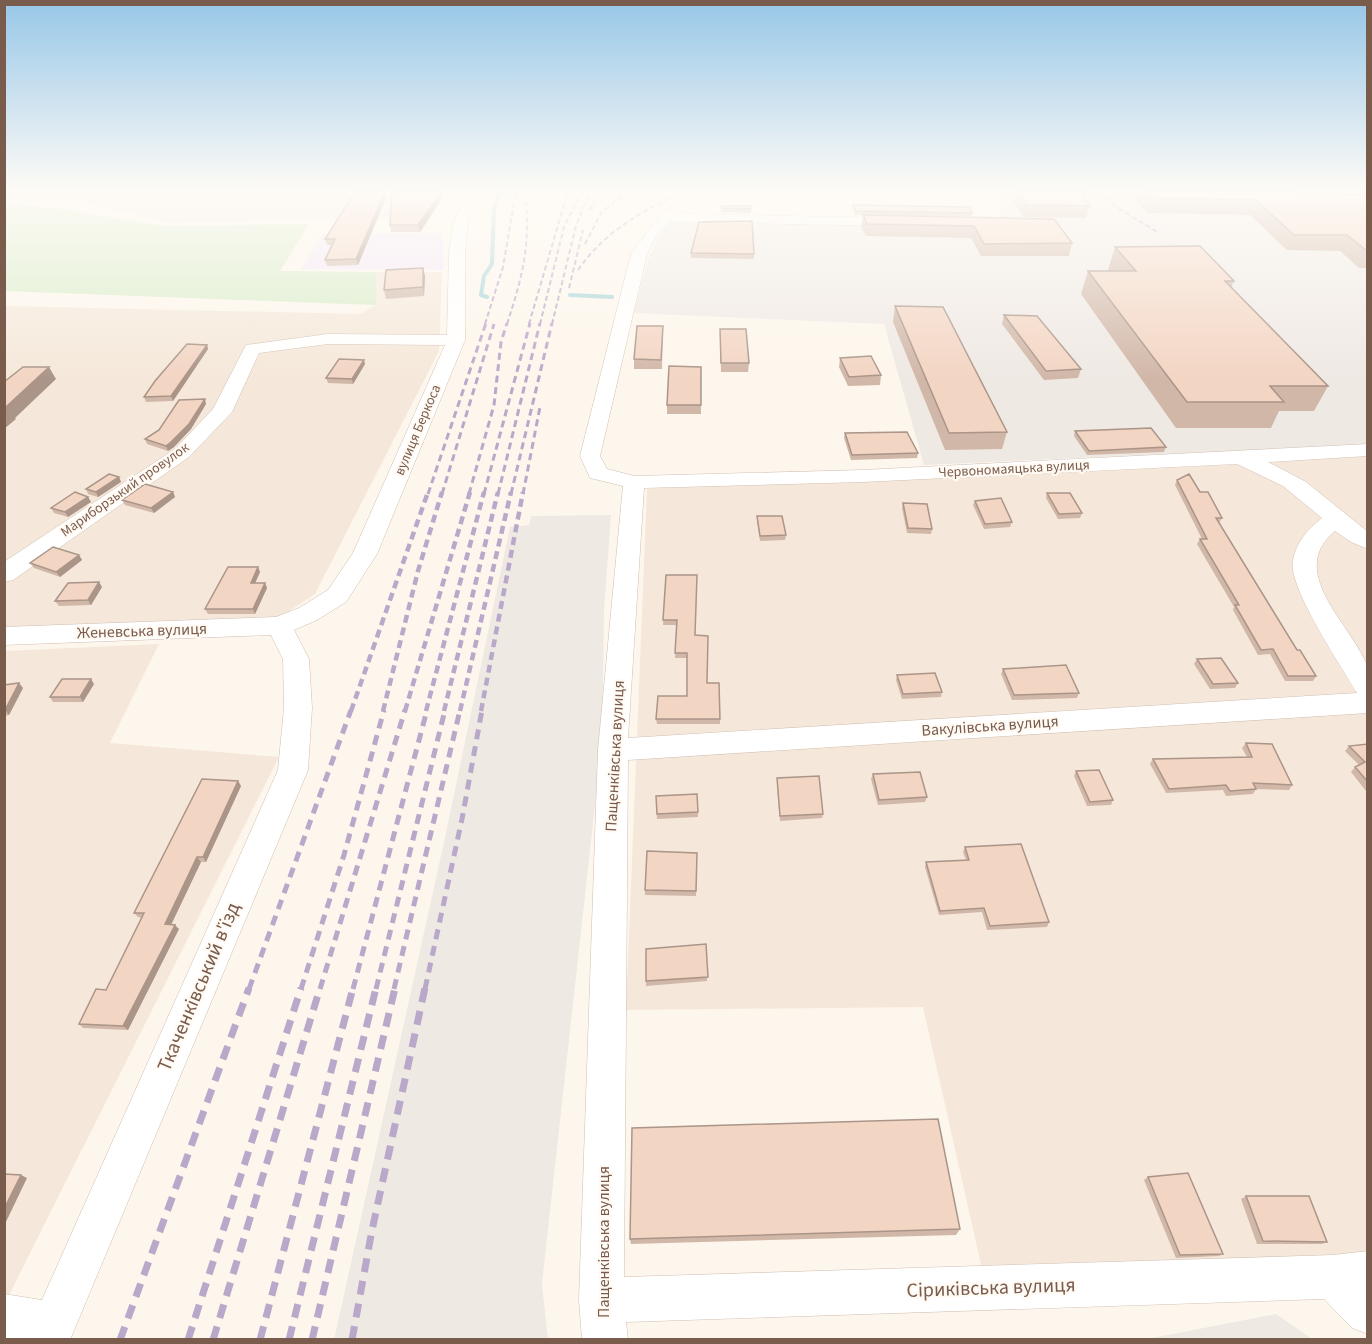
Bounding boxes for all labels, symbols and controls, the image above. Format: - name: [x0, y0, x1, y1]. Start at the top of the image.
- street label: вулиця Беркоса: [390, 381, 446, 479]
- street label: Мариборзький провулок: [57, 438, 193, 542]
- street label: Червономаяцька вулиця: [938, 455, 1090, 483]
- street label: Женевська вулиця: [76, 618, 208, 644]
- street label: Пащенківська вулиця: [600, 680, 630, 832]
- street label: Вакулівська вулиця: [921, 710, 1059, 742]
- street label: Ткаченківський в'їзд: [151, 898, 247, 1076]
- street label: Пащенківська вулиця: [593, 1166, 615, 1318]
- street label: Сіриківська вулиця: [906, 1271, 1076, 1305]

